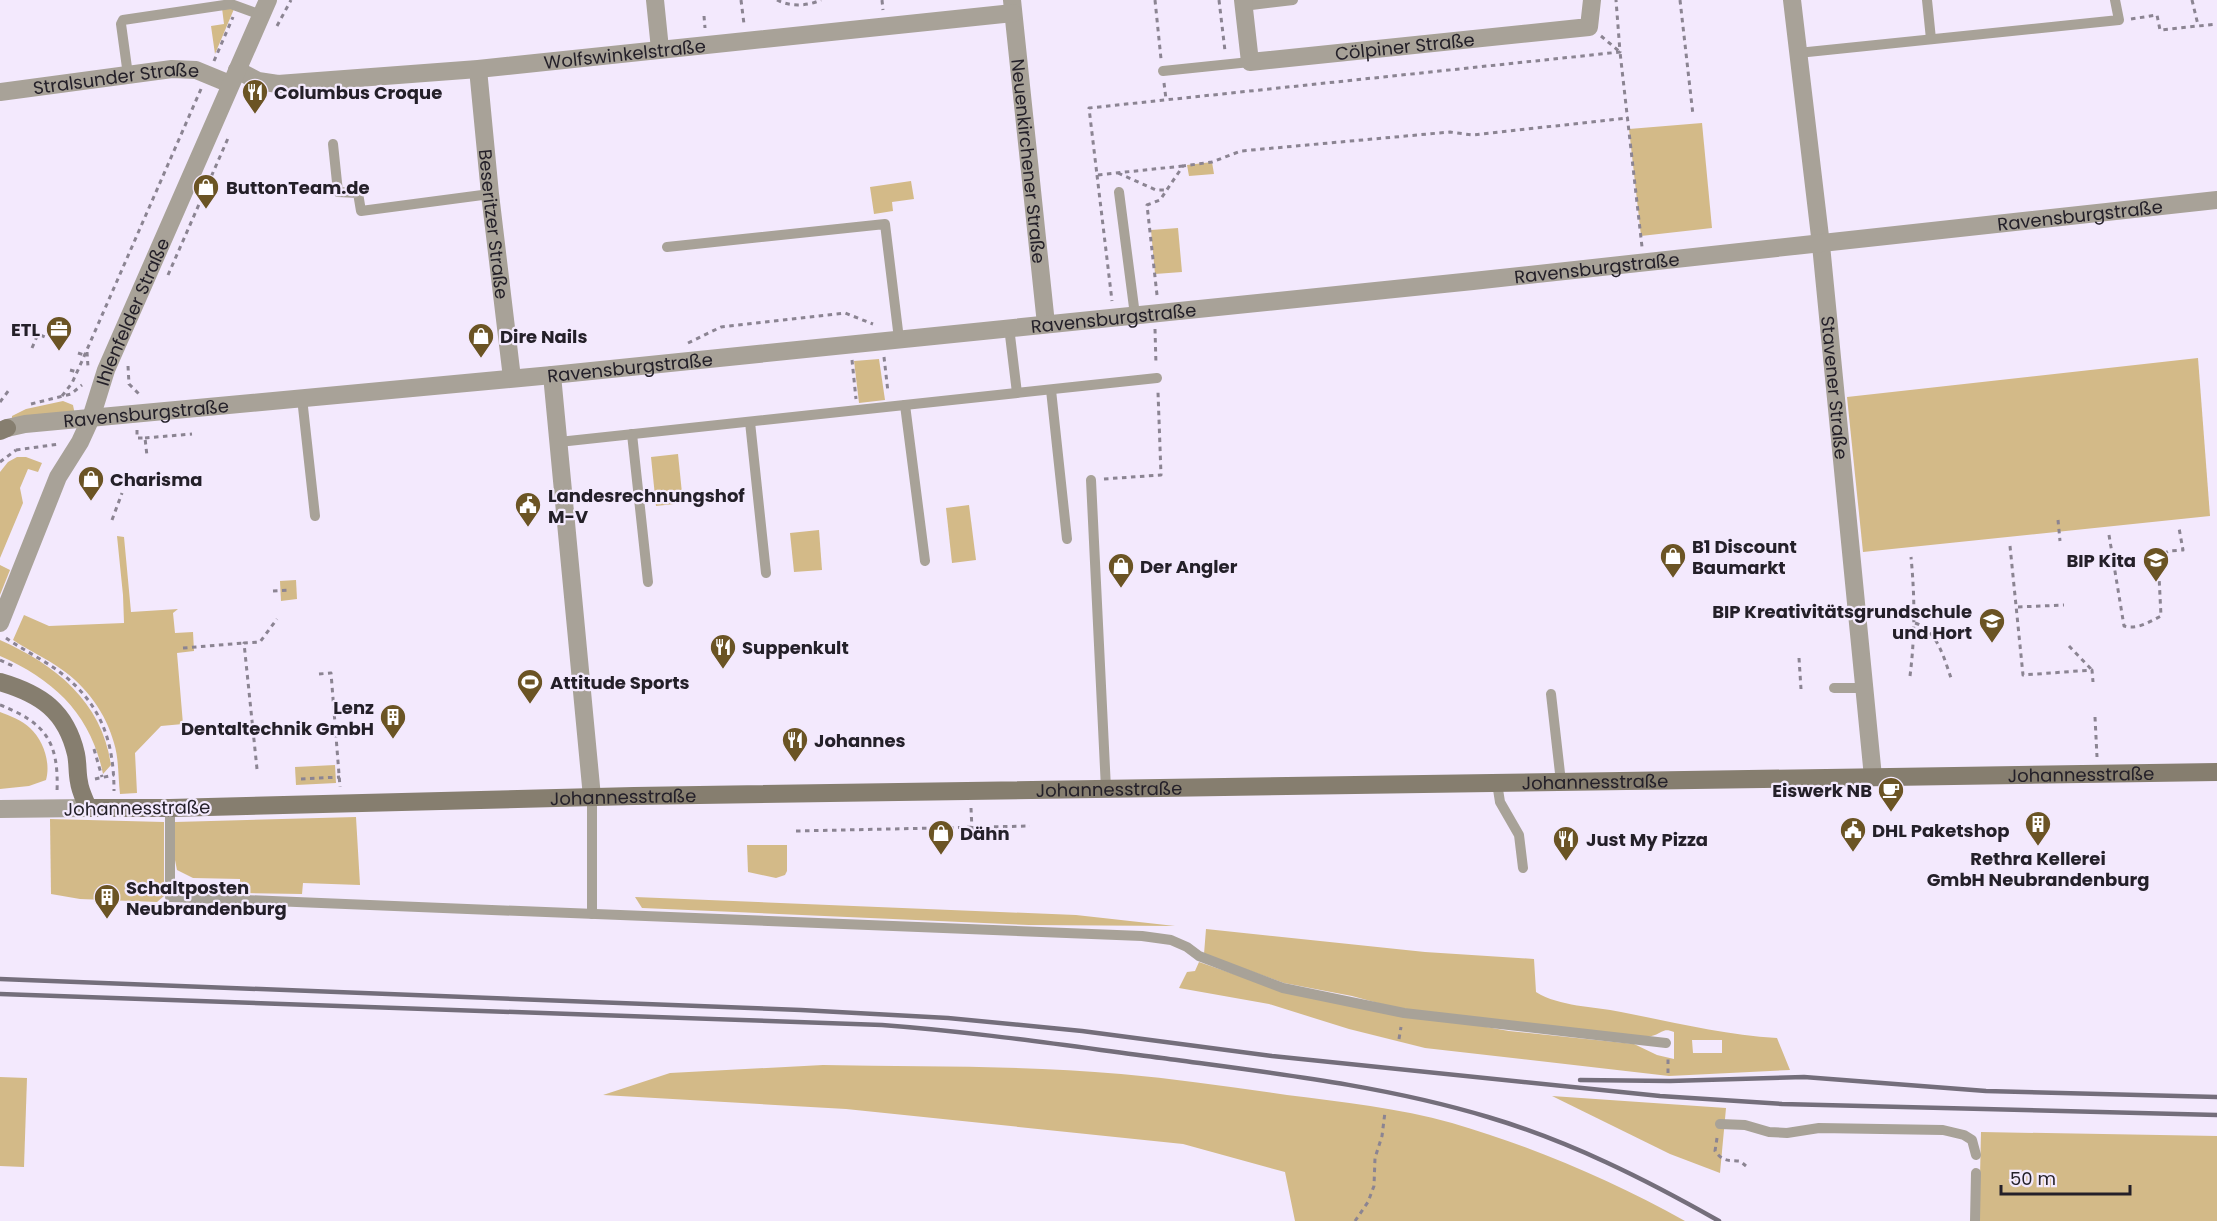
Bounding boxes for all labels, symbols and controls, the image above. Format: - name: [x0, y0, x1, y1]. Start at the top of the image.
- street label: Cölpiner Straße: [1334, 26, 1476, 66]
- street label: Wolfswinkelstraße: [542, 33, 707, 75]
- street label: Stralsunder Straße: [31, 56, 200, 100]
- street label: Neuenkirchener Straße: [1006, 57, 1052, 265]
- restaurant icon: Columbus Croque: [240, 77, 270, 115]
- place label: Columbus Croque: [274, 80, 442, 105]
- street label: Beseritzer Straße: [473, 148, 515, 301]
- shop icon: ButtonTeam.de: [191, 172, 221, 210]
- place label: ButtonTeam.de: [226, 175, 370, 200]
- street label: Ravensburgstraße: [1996, 194, 2164, 236]
- street label: Ihlenfelder Straße: [89, 234, 175, 389]
- street label: Ravensburgstraße: [1513, 246, 1681, 289]
- street label: Ravensburgstraße: [1029, 297, 1197, 339]
- office icon: ETL: [44, 314, 74, 352]
- street label: Stavener Straße: [1815, 315, 1854, 461]
- place label: ETL: [11, 317, 40, 342]
- shop icon: Dire Nails: [466, 321, 496, 359]
- place label: Dire Nails: [500, 324, 587, 349]
- street label: Ravensburgstraße: [546, 346, 714, 388]
- street label: Ravensburgstraße: [62, 393, 230, 433]
- shop icon: Charisma: [76, 464, 106, 502]
- place label: Charisma: [110, 467, 202, 492]
- place label: Landesrechnungshof M-V: [548, 483, 745, 529]
- public building icon: Landesrechnungshof M-V: [513, 490, 543, 528]
- place label: B1 Discount Baumarkt: [1692, 534, 1797, 580]
- shop icon: B1 Discount Baumarkt: [1658, 541, 1688, 579]
- school or university icon: BIP Kita: [2141, 545, 2171, 583]
- place label: BIP Kita: [2066, 548, 2136, 573]
- shop icon: Der Angler: [1106, 551, 1136, 589]
- place label: Der Angler: [1140, 554, 1238, 579]
- place label: BIP Kreativitätsgrundschule und Hort: [1712, 599, 1972, 645]
- school or university icon: BIP Kreativitätsgrundschule und Hort: [1977, 606, 2007, 644]
- restaurant icon: Suppenkult: [708, 632, 738, 670]
- place label: Suppenkult: [742, 635, 849, 660]
- sports icon: Attitude Sports: [515, 667, 545, 705]
- place label: Attitude Sports: [550, 670, 690, 695]
- place label: Lenz Dentaltechnik GmbH: [181, 695, 374, 741]
- building icon: Lenz Dentaltechnik GmbH: [378, 702, 408, 740]
- restaurant icon: Johannes: [780, 725, 810, 763]
- place label: Johannes: [814, 728, 906, 753]
- street label: Johannesstraße: [2007, 760, 2154, 788]
- street label: Johannesstraße: [1521, 768, 1668, 795]
- street label: Johannesstraße: [1035, 775, 1183, 802]
- cafe icon: Eiswerk NB: [1876, 775, 1906, 813]
- place label: Eiswerk NB: [1772, 778, 1872, 803]
- street label: Johannesstraße: [549, 783, 697, 811]
- street label: Johannesstraße: [63, 794, 211, 822]
- building icon: Rethra Kellerei GmbH Neubrandenburg: [2023, 809, 2053, 847]
- public building icon: DHL Paketshop: [1838, 815, 1868, 853]
- shop icon: Dähn: [926, 818, 956, 856]
- place label: DHL Paketshop: [1872, 818, 2009, 843]
- place label: Dähn: [960, 821, 1010, 846]
- restaurant icon: Just My Pizza: [1551, 824, 1581, 862]
- place label: Just My Pizza: [1586, 827, 1708, 852]
- place label: Rethra Kellerei GmbH Neubrandenburg: [1927, 846, 2149, 892]
- place label: Schaltposten Neubrandenburg: [126, 875, 287, 921]
- building icon: Schaltposten Neubrandenburg: [92, 882, 122, 920]
- scale bar: [2001, 1158, 2130, 1196]
- text: 50 m: [2010, 1166, 2056, 1191]

